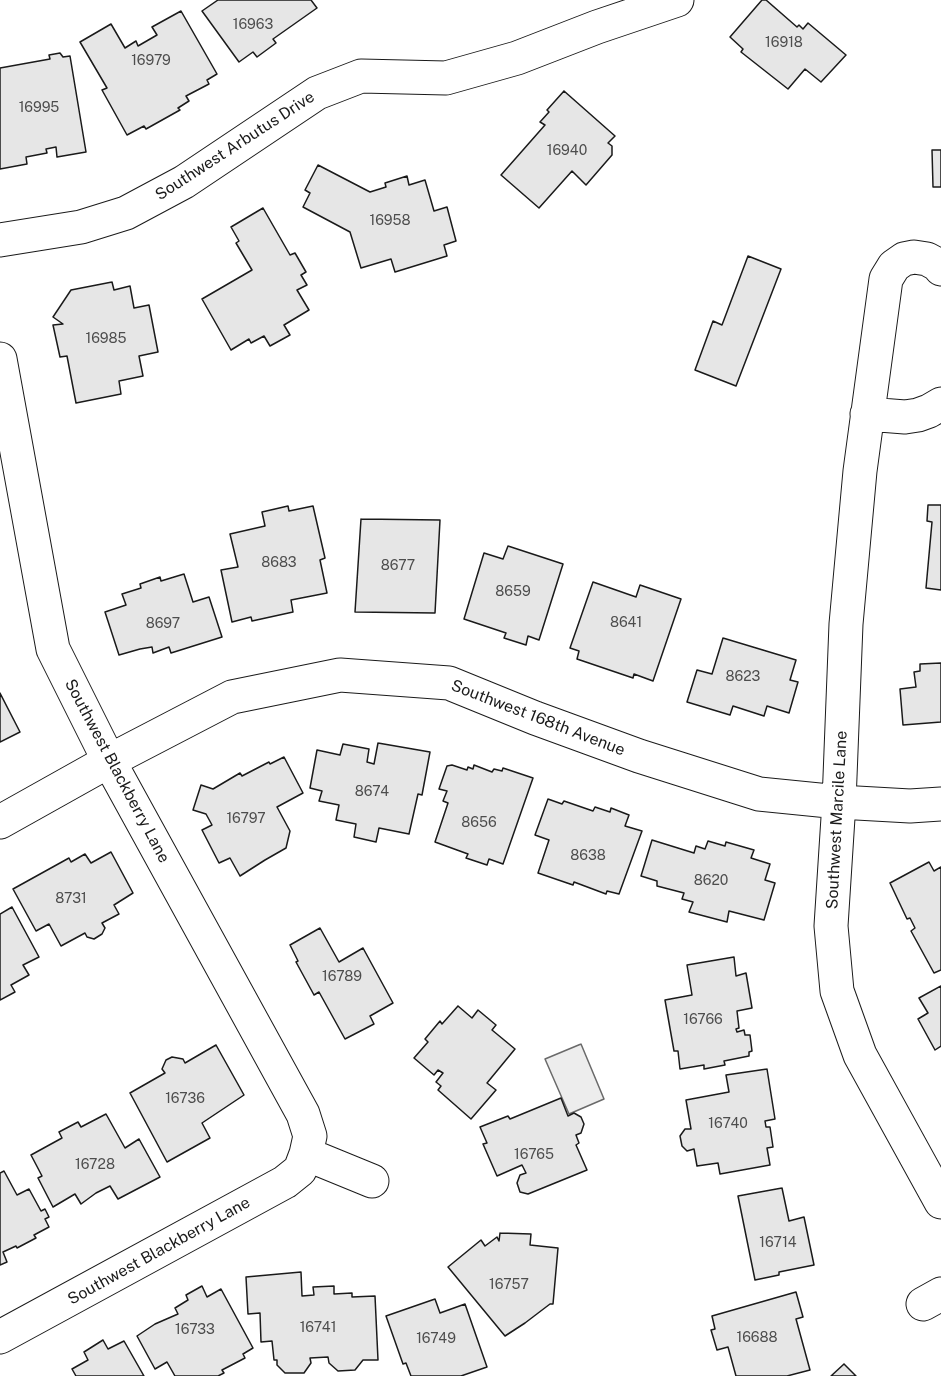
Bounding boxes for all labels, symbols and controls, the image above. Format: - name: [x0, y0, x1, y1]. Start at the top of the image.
- house number: 16963: [233, 17, 273, 33]
- house number: 16918: [765, 35, 803, 51]
- house number: 16979: [131, 53, 171, 69]
- street label: Southwest Arbutus Drive: [152, 87, 318, 205]
- house number: 16995: [19, 100, 59, 116]
- house number: 16940: [547, 143, 587, 159]
- house number: 16958: [369, 213, 411, 229]
- house number: 16985: [85, 331, 127, 347]
- house number: 8683: [261, 555, 297, 571]
- house number: 8677: [381, 558, 415, 574]
- house number: 8659: [495, 584, 531, 600]
- house number: 8641: [610, 615, 642, 631]
- house number: 8697: [146, 616, 180, 632]
- house number: 8623: [726, 669, 760, 685]
- street label: Southwest Blackberry Lane: [60, 676, 174, 866]
- street label: Southwest 168th Avenue: [448, 676, 628, 760]
- street label: Southwest Marcile Lane: [823, 730, 851, 910]
- house number: 8674: [355, 784, 389, 800]
- house number: 16797: [226, 811, 266, 827]
- house number: 8656: [461, 815, 497, 831]
- house number: 8638: [570, 848, 606, 864]
- house number: 8620: [694, 873, 728, 889]
- house number: 8731: [55, 891, 87, 907]
- house number: 16789: [322, 969, 362, 985]
- house number: 16766: [683, 1012, 723, 1028]
- house number: 16736: [165, 1091, 205, 1107]
- house number: 16740: [708, 1116, 748, 1132]
- house number: 16765: [514, 1147, 554, 1163]
- house number: 16728: [75, 1157, 115, 1173]
- street label: Southwest Blackberry Lane: [65, 1193, 253, 1309]
- house number: 16714: [759, 1235, 797, 1251]
- house number: 16757: [489, 1277, 529, 1293]
- house number: 16741: [300, 1320, 336, 1336]
- house number: 16733: [175, 1322, 215, 1338]
- house number: 16688: [737, 1330, 777, 1346]
- house number: 16749: [416, 1331, 456, 1347]

